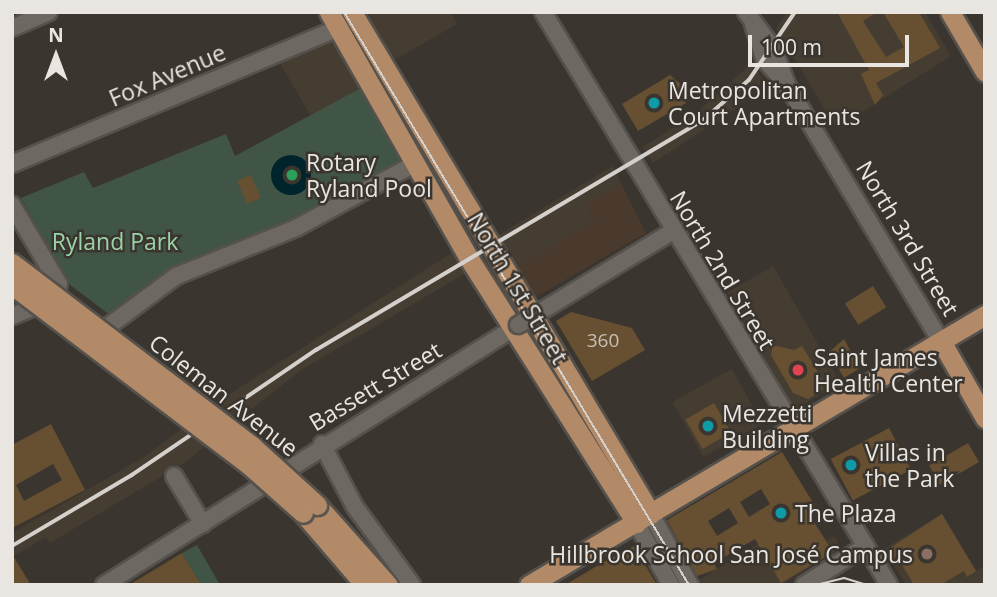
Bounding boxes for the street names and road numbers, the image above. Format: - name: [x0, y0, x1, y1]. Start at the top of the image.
- street label: Fox Avenue: [105, 38, 229, 112]
- street label: North 3rd Street: [851, 156, 965, 320]
- street label: North 2nd Street: [665, 186, 781, 354]
- street label: North 1st Street: [462, 207, 574, 369]
- street label: Coleman Avenue: [144, 328, 304, 462]
- street label: Bassett Street: [304, 336, 446, 436]

